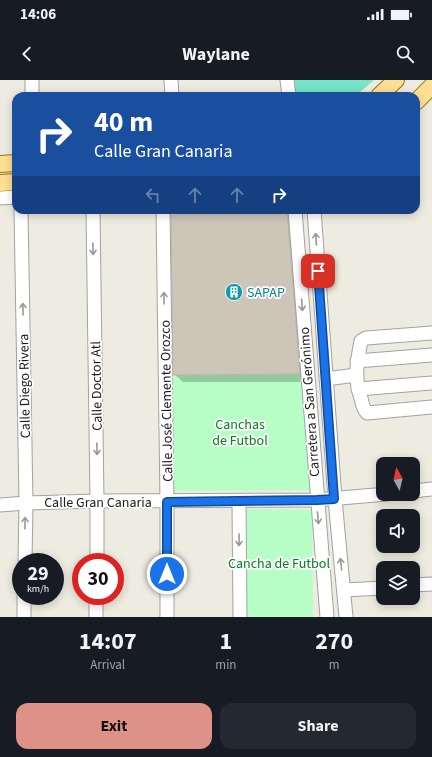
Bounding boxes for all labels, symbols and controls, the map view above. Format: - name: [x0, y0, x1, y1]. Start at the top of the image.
- text: 14:06: [20, 4, 56, 25]
- text: Waylane: [182, 42, 250, 67]
- icon: back: [16, 43, 38, 65]
- icon: search: [394, 43, 416, 65]
- text: 40 m: [94, 102, 153, 142]
- icon: right: [28, 108, 80, 160]
- text: Calle Gran Canaria: [94, 139, 233, 164]
- icon: left: [142, 184, 164, 206]
- icon: ahead: [184, 184, 206, 206]
- icon: ahead: [226, 184, 248, 206]
- icon: right: [268, 184, 290, 206]
- one-way arrow: [312, 233, 319, 246]
- one-way arrow: [90, 242, 97, 255]
- pin: [301, 254, 335, 288]
- icon: arrive: [307, 260, 329, 282]
- building icon: SAPAP: [224, 282, 244, 302]
- place label: SAPAP: [247, 283, 285, 303]
- one-way arrow: [160, 292, 168, 305]
- one-way arrow: [299, 298, 306, 311]
- one-way arrow: [19, 303, 27, 316]
- street label: Calle José Clemente Orozco: [156, 320, 178, 482]
- street label: Carretera a San Gerónimo: [295, 326, 325, 478]
- street label: Calle Diego Rivera: [14, 334, 36, 438]
- street label: Calle Doctor Atl: [86, 340, 108, 431]
- park label: Canchas de Futbol: [212, 415, 268, 451]
- one-way arrow: [93, 442, 100, 455]
- north arrow: [376, 457, 420, 501]
- map controls: [376, 457, 420, 605]
- street label: Calle Gran Canaria: [44, 493, 152, 513]
- button: sound: [376, 509, 420, 553]
- one-way arrow: [315, 511, 322, 524]
- one-way arrow: [21, 517, 29, 530]
- one-way arrow: [235, 533, 243, 546]
- speed limit sign: 30: [72, 553, 124, 605]
- position arrow: [146, 553, 188, 595]
- park label: Cancha de Futbol: [228, 554, 330, 574]
- one-way arrow: [337, 558, 345, 571]
- text: 29: [27, 560, 49, 588]
- button: layers: [376, 561, 420, 605]
- text: km/h: [27, 582, 49, 596]
- text: 14:07: [79, 624, 137, 659]
- text: 1: [220, 624, 232, 659]
- text: 270: [315, 624, 353, 659]
- text: Arrival: [90, 656, 125, 674]
- text: min: [215, 656, 236, 674]
- text: m: [329, 656, 340, 674]
- button: Exit: [16, 703, 212, 749]
- button: Share: [220, 703, 416, 749]

